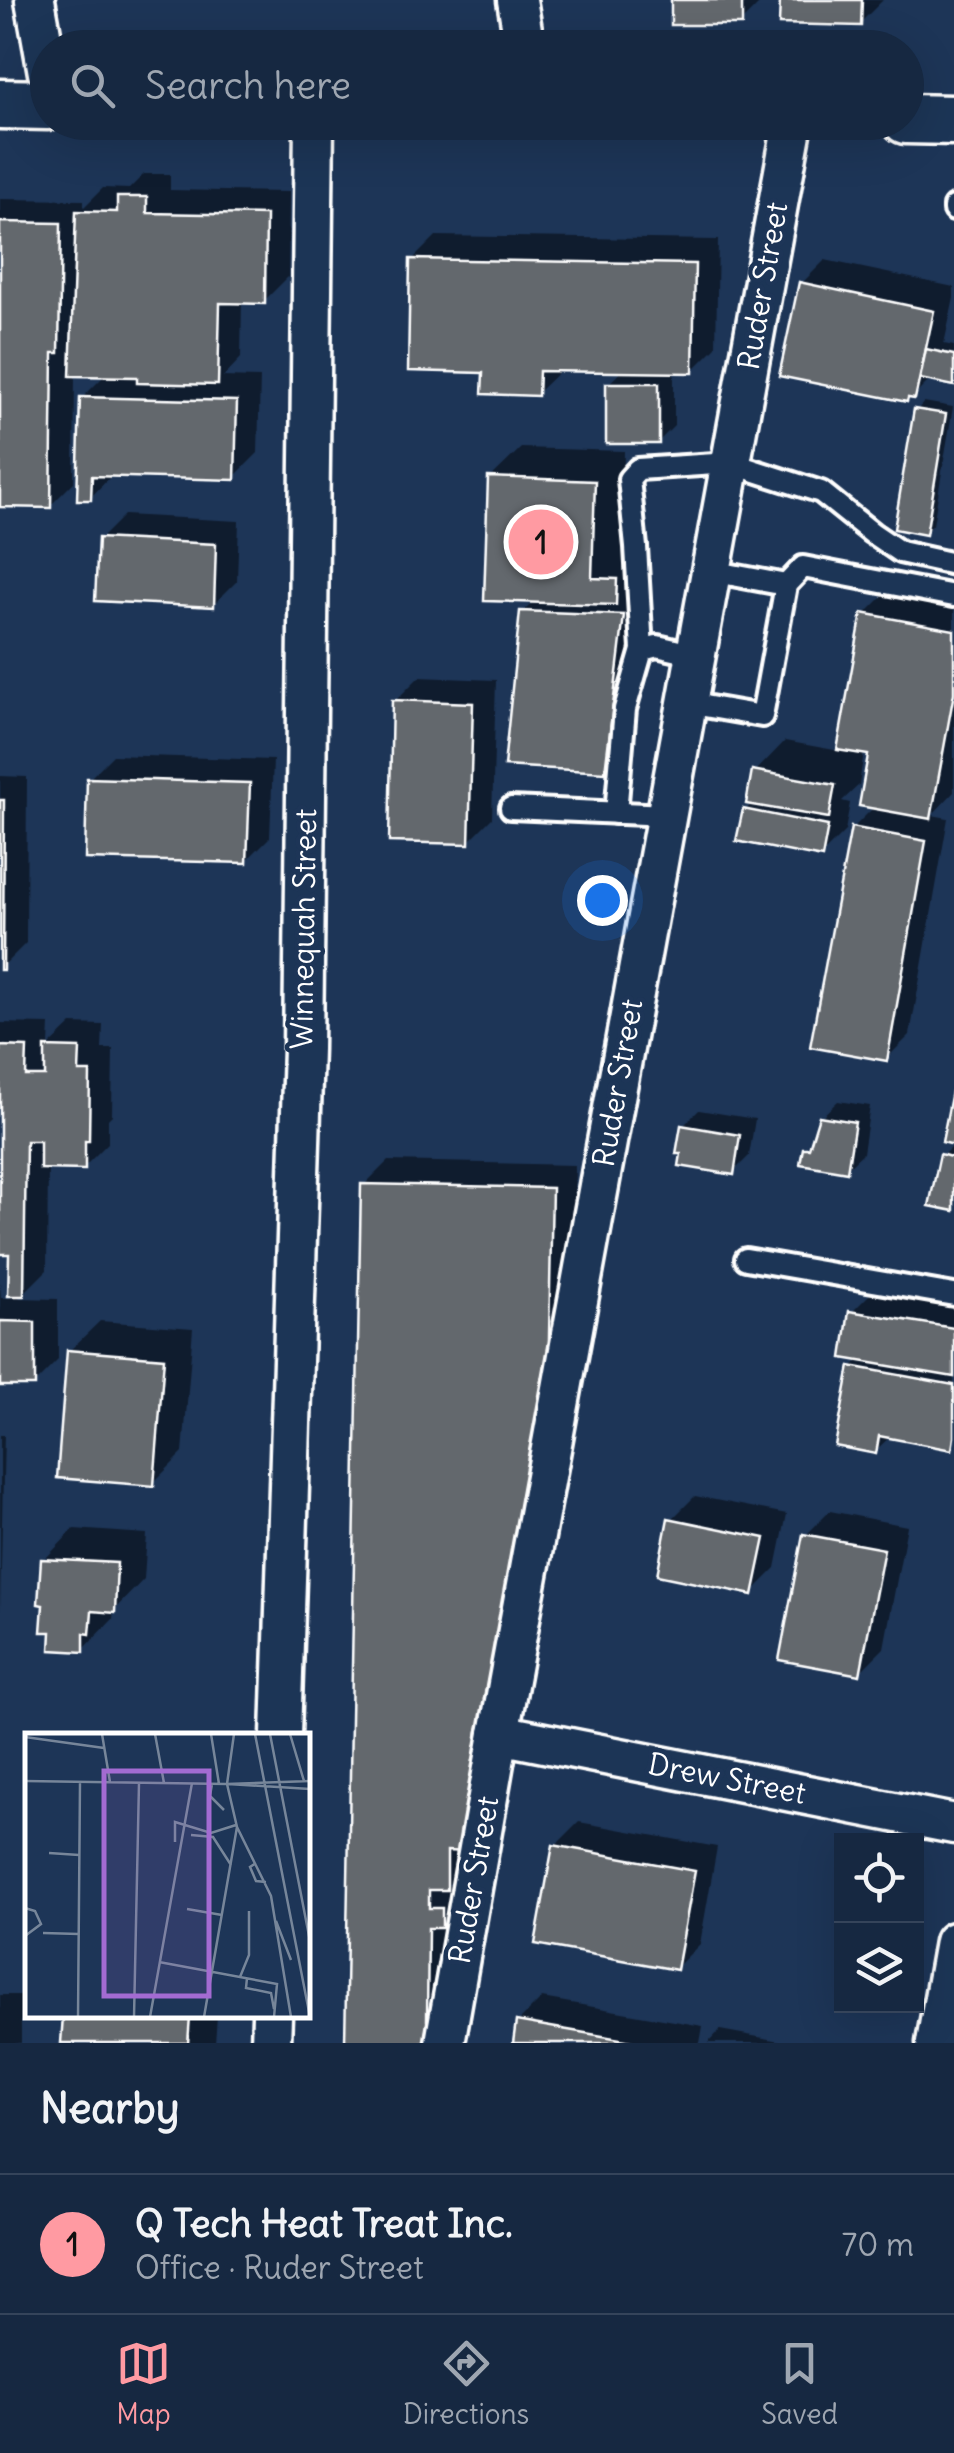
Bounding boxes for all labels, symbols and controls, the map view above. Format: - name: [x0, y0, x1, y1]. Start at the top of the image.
- search box: [30, 30, 924, 140]
- icon: search: [65, 58, 120, 113]
- text: Search here: [145, 62, 351, 109]
- street label: Ruder Street: [729, 199, 795, 373]
- pin: 1: [508, 504, 574, 580]
- street label: Winnequah Street: [282, 808, 324, 1050]
- your location: [577, 875, 628, 926]
- street label: Ruder Street: [584, 996, 650, 1170]
- inset map: [25, 1733, 310, 2018]
- street label: Drew Street: [645, 1744, 809, 1812]
- street label: Ruder Street: [440, 1793, 506, 1967]
- map controls: [834, 1833, 924, 2013]
- button: locate: [834, 1833, 924, 1923]
- button: layers: [834, 1923, 924, 2013]
- text: Nearby: [40, 2082, 179, 2134]
- text: Q Tech Heat Treat Inc.: [135, 2200, 513, 2247]
- text: 1: [66, 2224, 79, 2265]
- text: 70 m: [842, 2224, 914, 2265]
- text: Office · Ruder Street: [135, 2247, 424, 2288]
- tab: Map: [116, 2336, 171, 2432]
- tab: Directions: [403, 2336, 529, 2432]
- tab: Saved: [761, 2336, 838, 2432]

